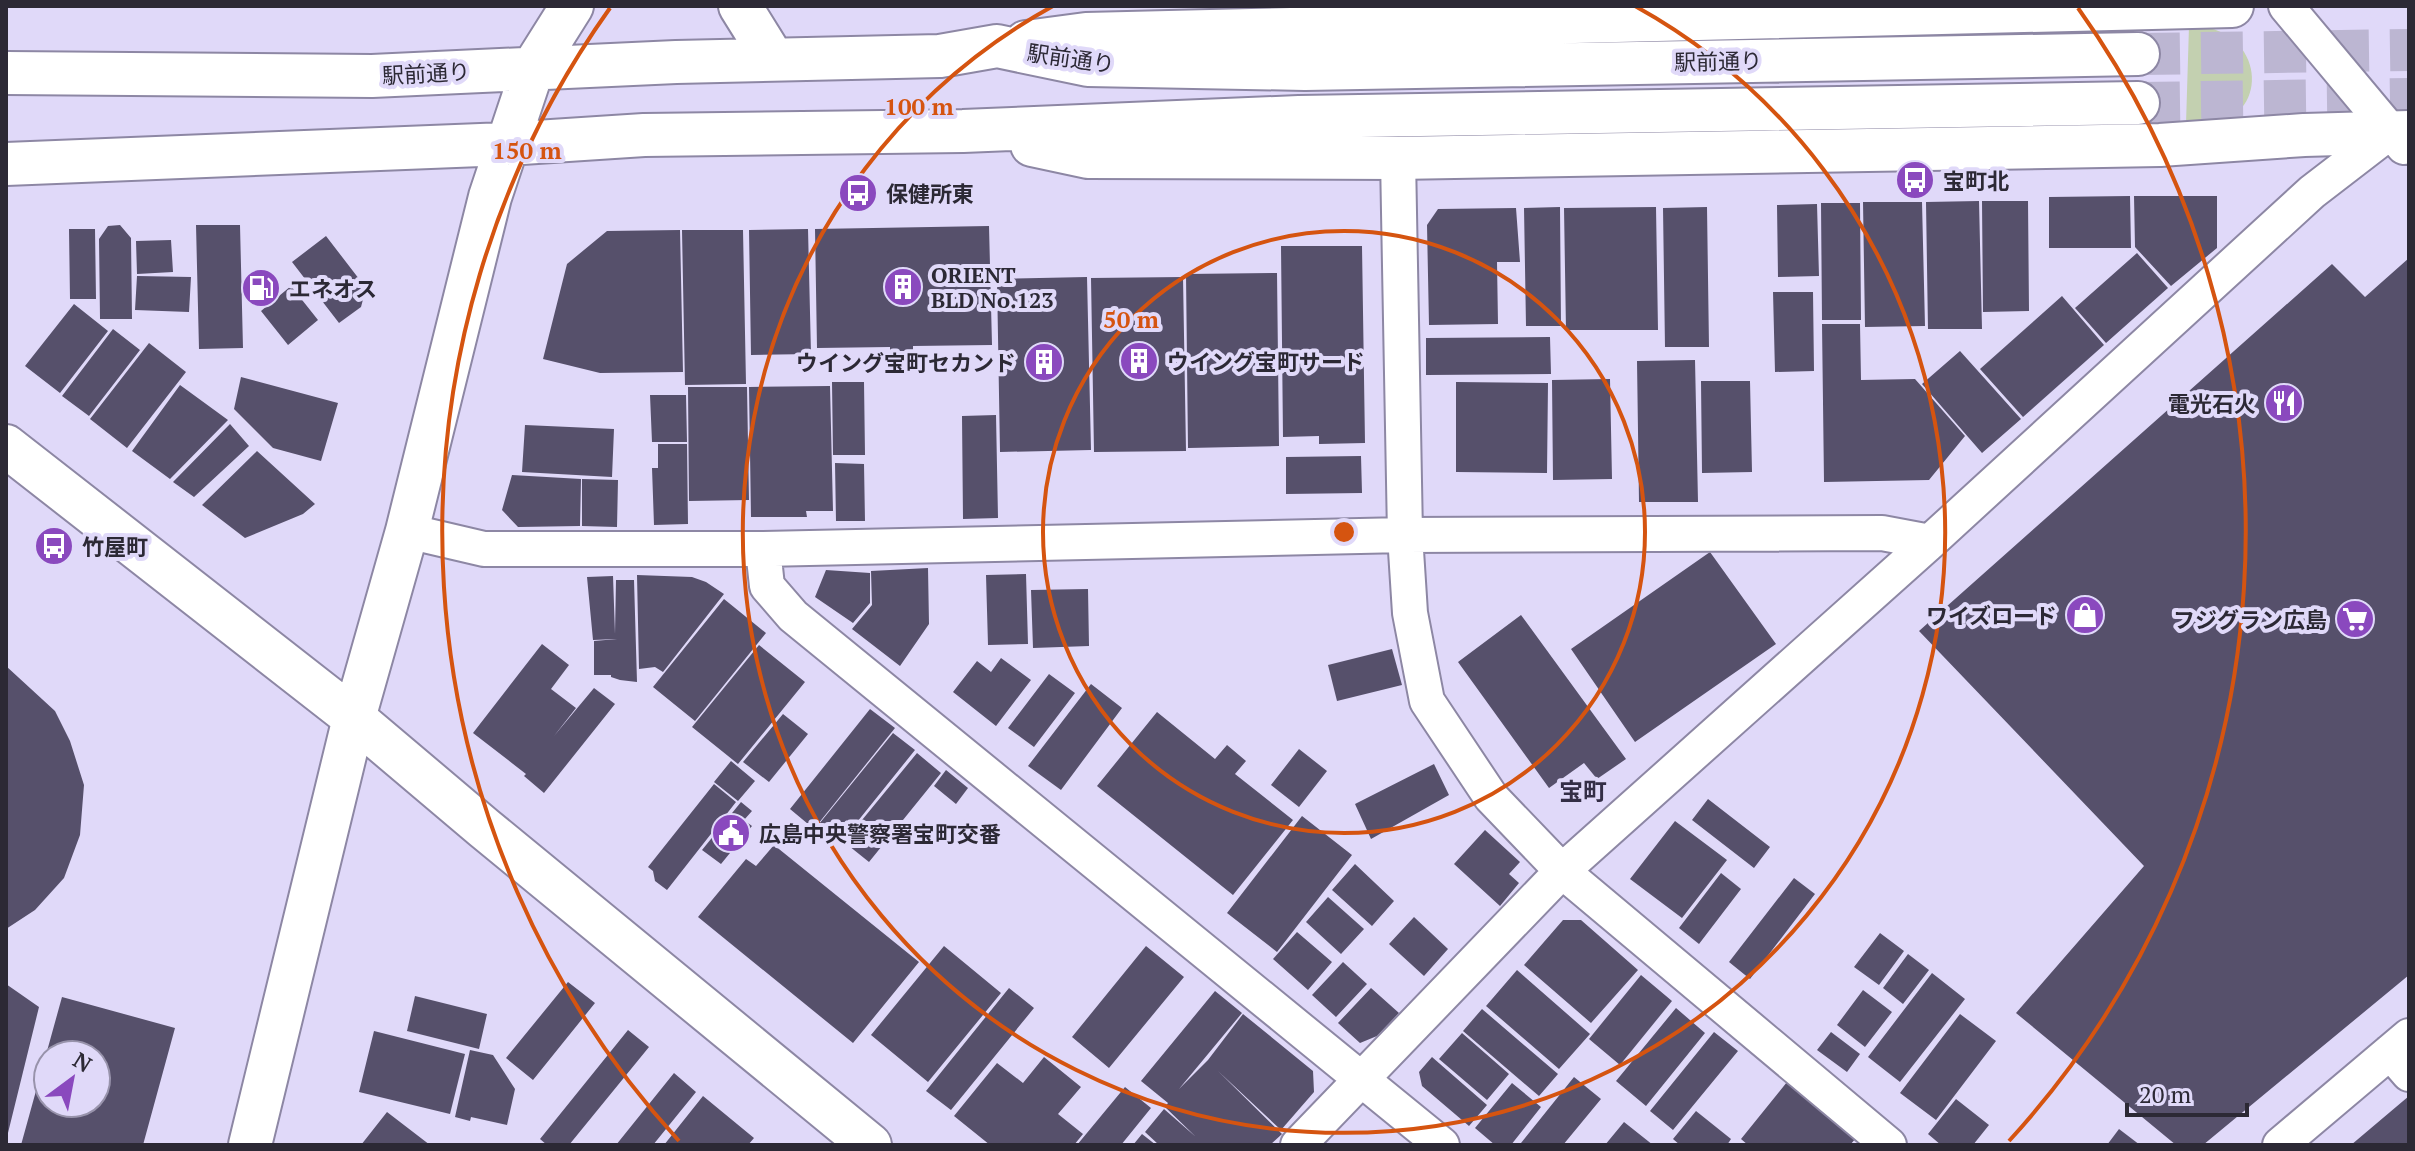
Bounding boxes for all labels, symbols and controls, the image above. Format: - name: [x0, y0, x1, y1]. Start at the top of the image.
- street label: 駅前通り: [1025, 38, 1117, 78]
- street label: 駅前通り: [1674, 46, 1762, 76]
- street label: 駅前通り: [381, 56, 471, 90]
- text: 100 m: [884, 90, 954, 122]
- text: 150 m: [492, 134, 562, 166]
- bus stop icon: 宝町北: [1894, 159, 1936, 201]
- place label: 宝町北: [1943, 166, 2009, 195]
- bus stop icon: 保健所東: [837, 172, 879, 214]
- place label: 保健所東: [886, 179, 974, 208]
- place label: ORIENT BLD No.123: [931, 260, 1054, 314]
- building icon: ORIENT BLD No.123: [882, 266, 924, 308]
- fuel station icon: エネオス: [240, 267, 282, 309]
- place label: エネオス: [289, 274, 377, 303]
- text: 50 m: [1103, 303, 1159, 335]
- building icon: ウイング宝町サード: [1118, 340, 1160, 382]
- building icon: ウイング宝町セカンド: [1023, 341, 1065, 383]
- place label: ウイング宝町サード: [1167, 347, 1365, 376]
- place label: ウイング宝町セカンド: [796, 348, 1016, 377]
- restaurant icon: 電光石火: [2263, 382, 2305, 424]
- place label: 電光石火: [2168, 389, 2256, 418]
- centre of rings: [1330, 518, 1358, 546]
- bus stop icon: 竹屋町: [33, 525, 75, 567]
- place label: 竹屋町: [82, 532, 148, 561]
- shop icon: ワイズロード: [2064, 594, 2106, 636]
- supermarket icon: フジグラン広島: [2334, 598, 2376, 640]
- place label: ワイズロード: [1926, 601, 2057, 630]
- place label: フジグラン広島: [2173, 605, 2327, 634]
- district label: 宝町: [1559, 775, 1607, 807]
- public building icon: 広島中央警察署宝町交番: [710, 812, 752, 854]
- place label: 広島中央警察署宝町交番: [759, 819, 1001, 848]
- north arrow: [32, 1039, 112, 1119]
- text: N: [68, 1045, 98, 1078]
- scale bar: [2127, 1067, 2247, 1117]
- text: 20 m: [2139, 1078, 2191, 1110]

